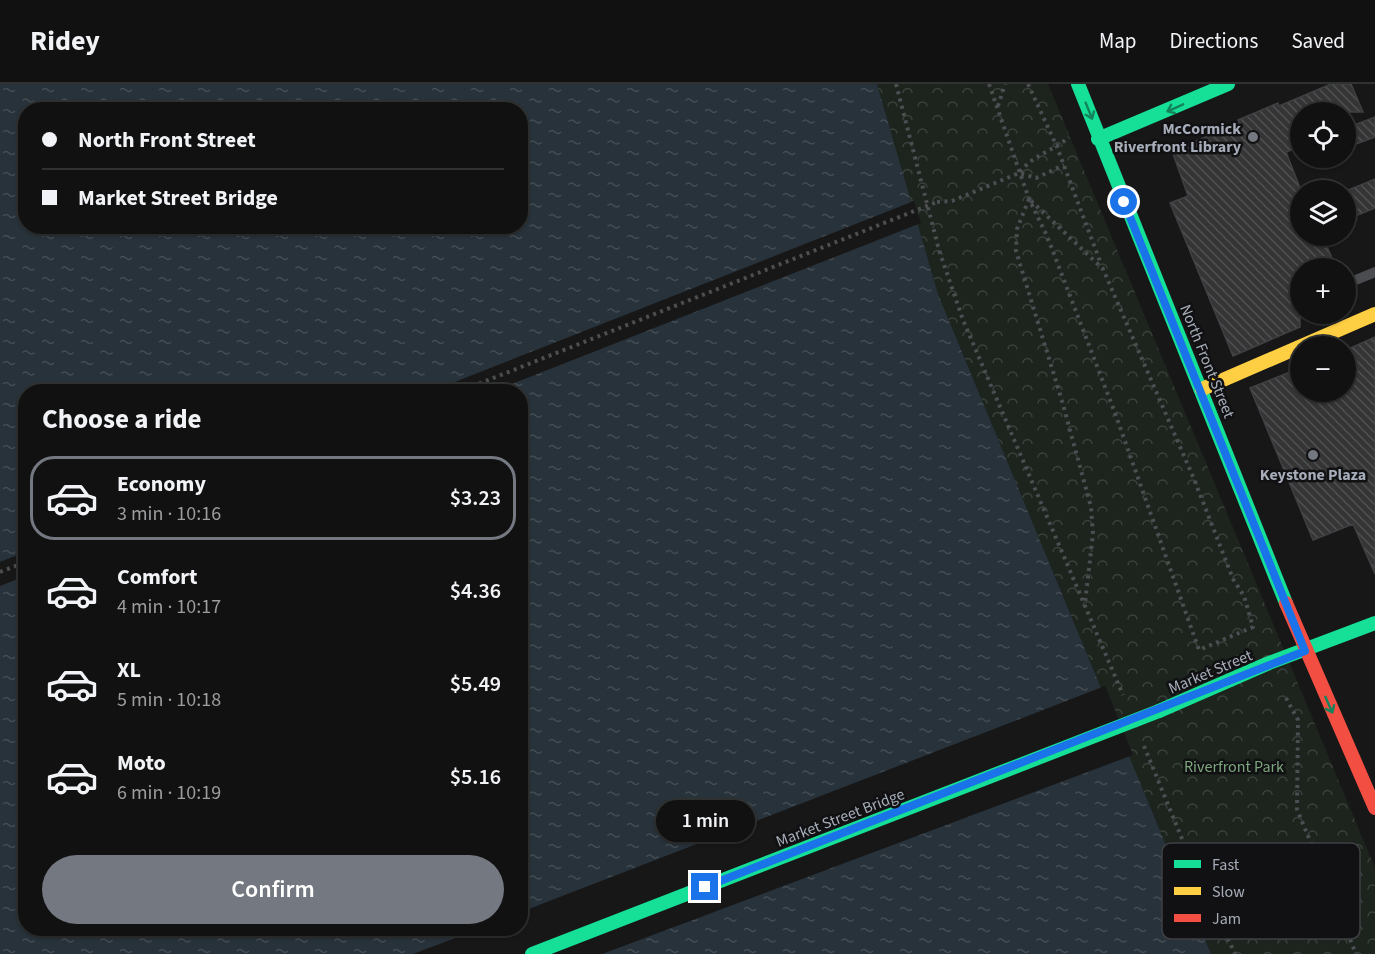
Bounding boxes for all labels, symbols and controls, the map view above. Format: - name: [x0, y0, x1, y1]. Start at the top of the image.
- text: Ridey: [30, 21, 100, 61]
- text: Map: [1099, 26, 1137, 56]
- text: Directions: [1170, 26, 1258, 56]
- text: Saved: [1291, 26, 1345, 56]
- one-way arrow: [1084, 102, 1095, 120]
- one-way arrow: [1166, 102, 1184, 114]
- map controls: [1290, 102, 1356, 402]
- button: locate: [1290, 102, 1356, 168]
- place label: McCormick Riverfront Library: [1114, 118, 1242, 158]
- text: North Front Street: [78, 124, 256, 156]
- marker: McCormick Riverfront Library: [1246, 130, 1260, 144]
- button: layers: [1290, 180, 1356, 246]
- text: Market Street Bridge: [78, 182, 278, 214]
- route start: [1110, 188, 1137, 215]
- button: +: [1290, 258, 1356, 324]
- street label: North Front Street: [1174, 301, 1240, 422]
- button: −: [1290, 336, 1356, 402]
- text: Choose a ride: [42, 400, 202, 439]
- marker: Keystone Plaza: [1306, 448, 1320, 462]
- place label: Keystone Plaza: [1260, 464, 1366, 486]
- text: Economy: [117, 468, 206, 500]
- icon: car: [45, 471, 99, 525]
- text: $3.23: [450, 482, 501, 514]
- text: 3 min · 10:16: [117, 500, 221, 528]
- text: Comfort: [117, 561, 198, 593]
- icon: car: [45, 564, 99, 618]
- text: $4.36: [450, 575, 501, 607]
- text: 4 min · 10:17: [117, 593, 221, 621]
- street label: Market Street: [1165, 644, 1256, 700]
- text: XL: [117, 654, 141, 686]
- icon: car: [45, 657, 99, 711]
- text: $5.49: [450, 668, 501, 700]
- text: 5 min · 10:18: [117, 686, 221, 714]
- one-way arrow: [1323, 695, 1335, 713]
- text: Moto: [117, 747, 166, 779]
- icon: car: [45, 750, 99, 804]
- park label: Riverfront Park: [1184, 756, 1284, 778]
- text: $5.16: [450, 761, 501, 793]
- text: 6 min · 10:19: [117, 779, 221, 807]
- street label: Market Street Bridge: [773, 783, 908, 853]
- callout: 1 min: [656, 800, 754, 842]
- text: 1 min: [682, 807, 729, 835]
- legend: [1162, 843, 1360, 939]
- text: Fast: [1212, 854, 1240, 876]
- button: Confirm: [42, 855, 504, 924]
- route end: [691, 873, 718, 900]
- text: Slow: [1212, 881, 1245, 903]
- text: Jam: [1212, 908, 1241, 930]

